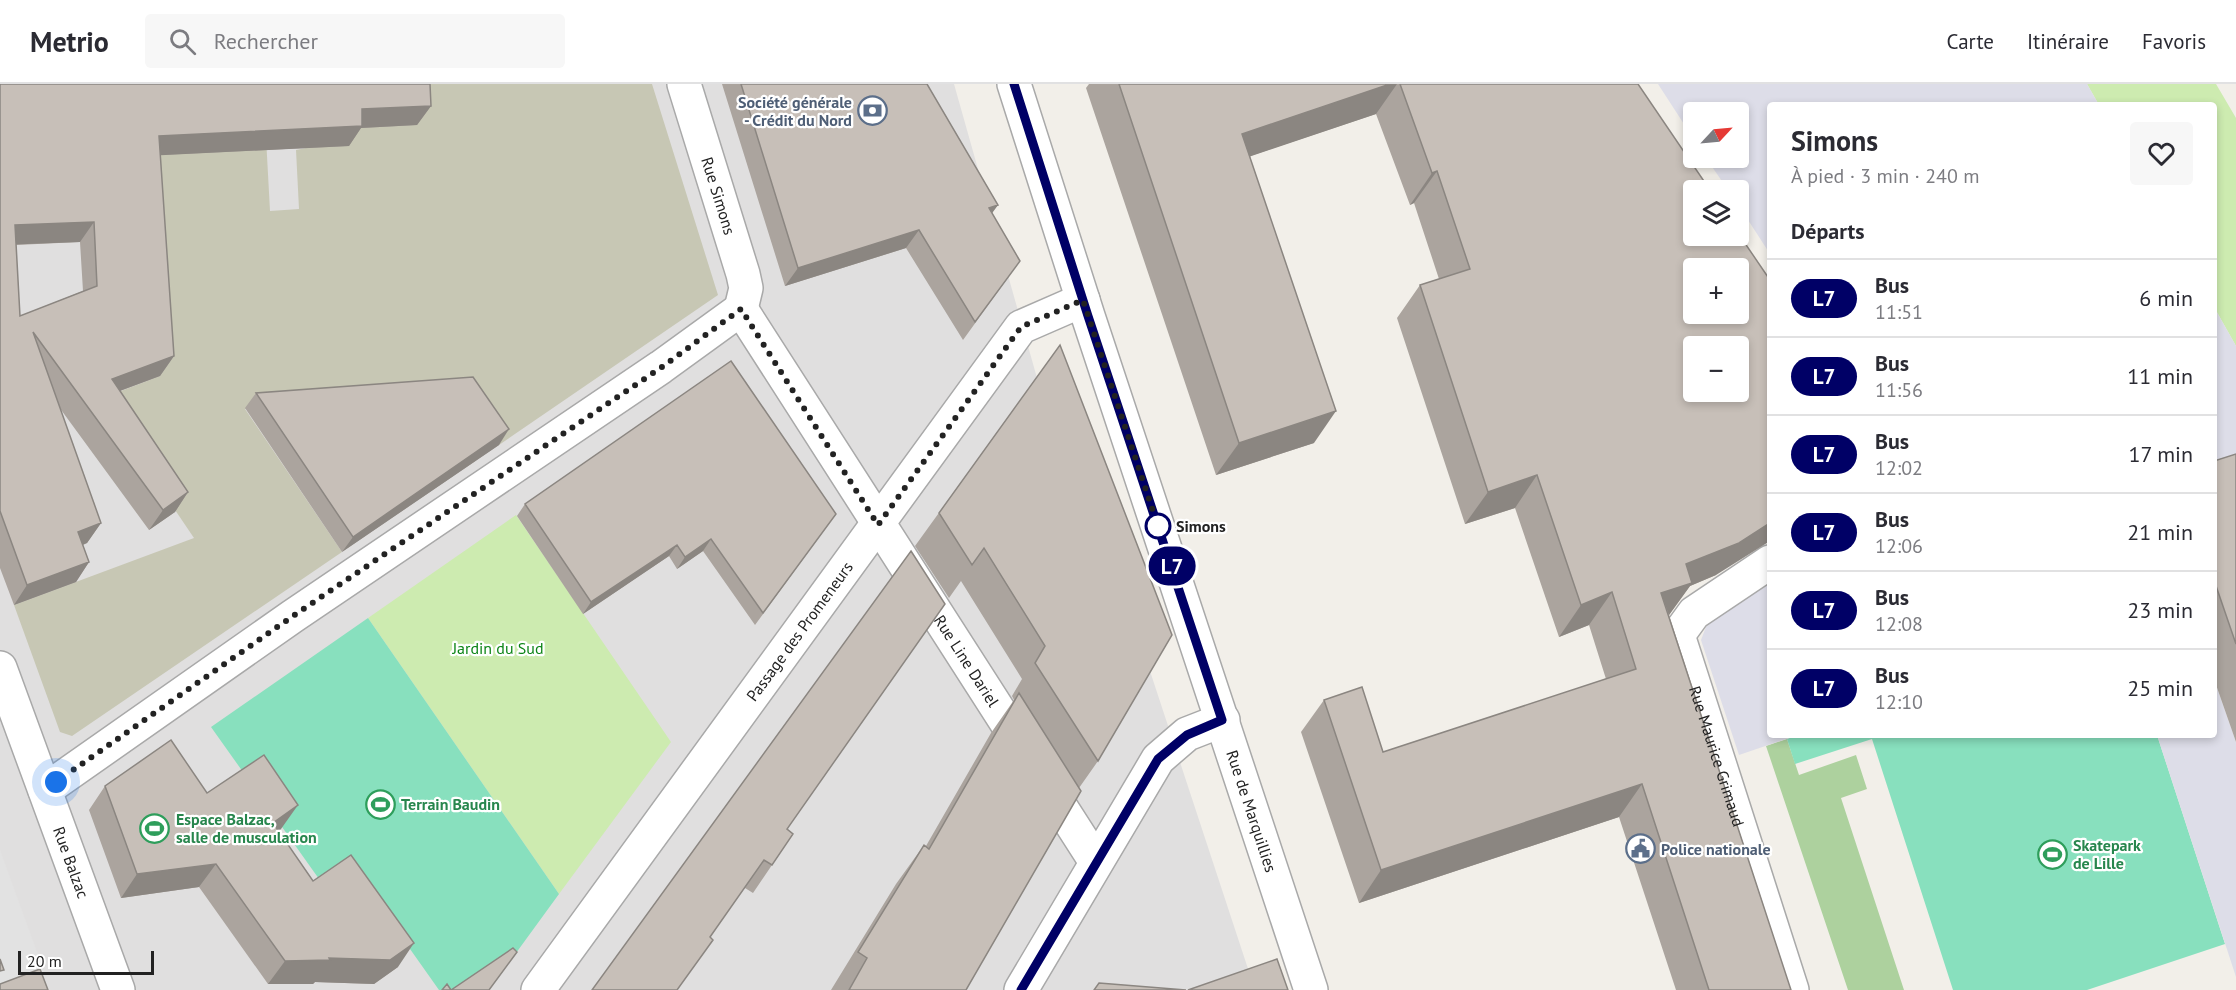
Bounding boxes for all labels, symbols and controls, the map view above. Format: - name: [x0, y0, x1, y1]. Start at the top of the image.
- search box: [145, 14, 565, 68]
- text: Metrio: [30, 23, 109, 60]
- icon: search: [166, 25, 199, 58]
- text: Rechercher: [214, 27, 318, 55]
- text: Carte: [1947, 28, 1994, 55]
- text: Itinéraire: [2027, 28, 2109, 55]
- text: Favoris: [2142, 28, 2206, 55]
- place label: Société générale - Crédit du Nord: [738, 92, 852, 130]
- bank icon: Société générale - Crédit du Nord: [857, 95, 889, 127]
- north arrow: [1683, 102, 1749, 168]
- map controls: [1683, 102, 1749, 402]
- text: Simons: [1791, 122, 1878, 159]
- button: heart: [2130, 122, 2193, 185]
- street label: Rue Simons: [697, 154, 740, 237]
- text: À pied · 3 min · 240 m: [1791, 163, 1979, 189]
- button: layers: [1683, 180, 1749, 246]
- text: Départs: [1791, 217, 1865, 245]
- button: +: [1683, 258, 1749, 324]
- text: Bus: [1875, 271, 1909, 299]
- text: 6 min: [2139, 284, 2193, 312]
- text: L7: [1813, 285, 1835, 312]
- text: 11:51: [1875, 299, 1923, 325]
- button: −: [1683, 336, 1749, 402]
- text: Bus: [1875, 349, 1909, 377]
- text: 11 min: [2127, 362, 2193, 390]
- text: L7: [1813, 363, 1835, 390]
- text: 11:56: [1875, 377, 1923, 403]
- text: Bus: [1875, 427, 1909, 455]
- text: 17 min: [2129, 440, 2193, 468]
- text: L7: [1813, 441, 1835, 468]
- text: 12:02: [1875, 455, 1923, 481]
- text: Bus: [1875, 505, 1909, 533]
- marker: Simons: [1145, 513, 1171, 539]
- place label: Simons: [1176, 516, 1226, 536]
- text: 21 min: [2127, 518, 2193, 546]
- text: L7: [1813, 519, 1835, 546]
- text: 12:06: [1875, 533, 1923, 559]
- line badge: L7: [1145, 546, 1199, 586]
- text: L7: [1161, 553, 1183, 580]
- street label: Passage des Promeneurs: [742, 557, 857, 705]
- text: Bus: [1875, 583, 1909, 611]
- text: 23 min: [2127, 596, 2193, 624]
- text: L7: [1813, 597, 1835, 624]
- street label: Rue Line Dariel: [930, 611, 1004, 711]
- text: 12:08: [1875, 611, 1923, 637]
- park label: Jardin du Sud: [451, 638, 544, 658]
- text: Bus: [1875, 661, 1909, 689]
- text: 25 min: [2127, 674, 2193, 702]
- text: L7: [1813, 675, 1835, 702]
- street label: Rue Maurice Grimaud: [1685, 683, 1749, 829]
- text: 12:10: [1875, 689, 1923, 715]
- street label: Rue de Marquillies: [1222, 747, 1281, 875]
- your location: [41, 767, 71, 797]
- sports icon: Terrain Baudin: [364, 788, 396, 820]
- place label: Terrain Baudin: [401, 794, 500, 814]
- place label: Espace Balzac, salle de musculation: [176, 809, 317, 847]
- sports icon: Espace Balzac, salle de musculation: [139, 812, 171, 844]
- street label: Rue Balzac: [49, 824, 93, 901]
- public building icon: Police nationale: [1624, 833, 1656, 865]
- place label: Skatepark de Lille: [2073, 835, 2141, 873]
- sports icon: Skatepark de Lille: [2036, 838, 2068, 870]
- place label: Police nationale: [1661, 839, 1771, 859]
- scale bar: [18, 948, 154, 976]
- text: 20 m: [27, 951, 62, 971]

